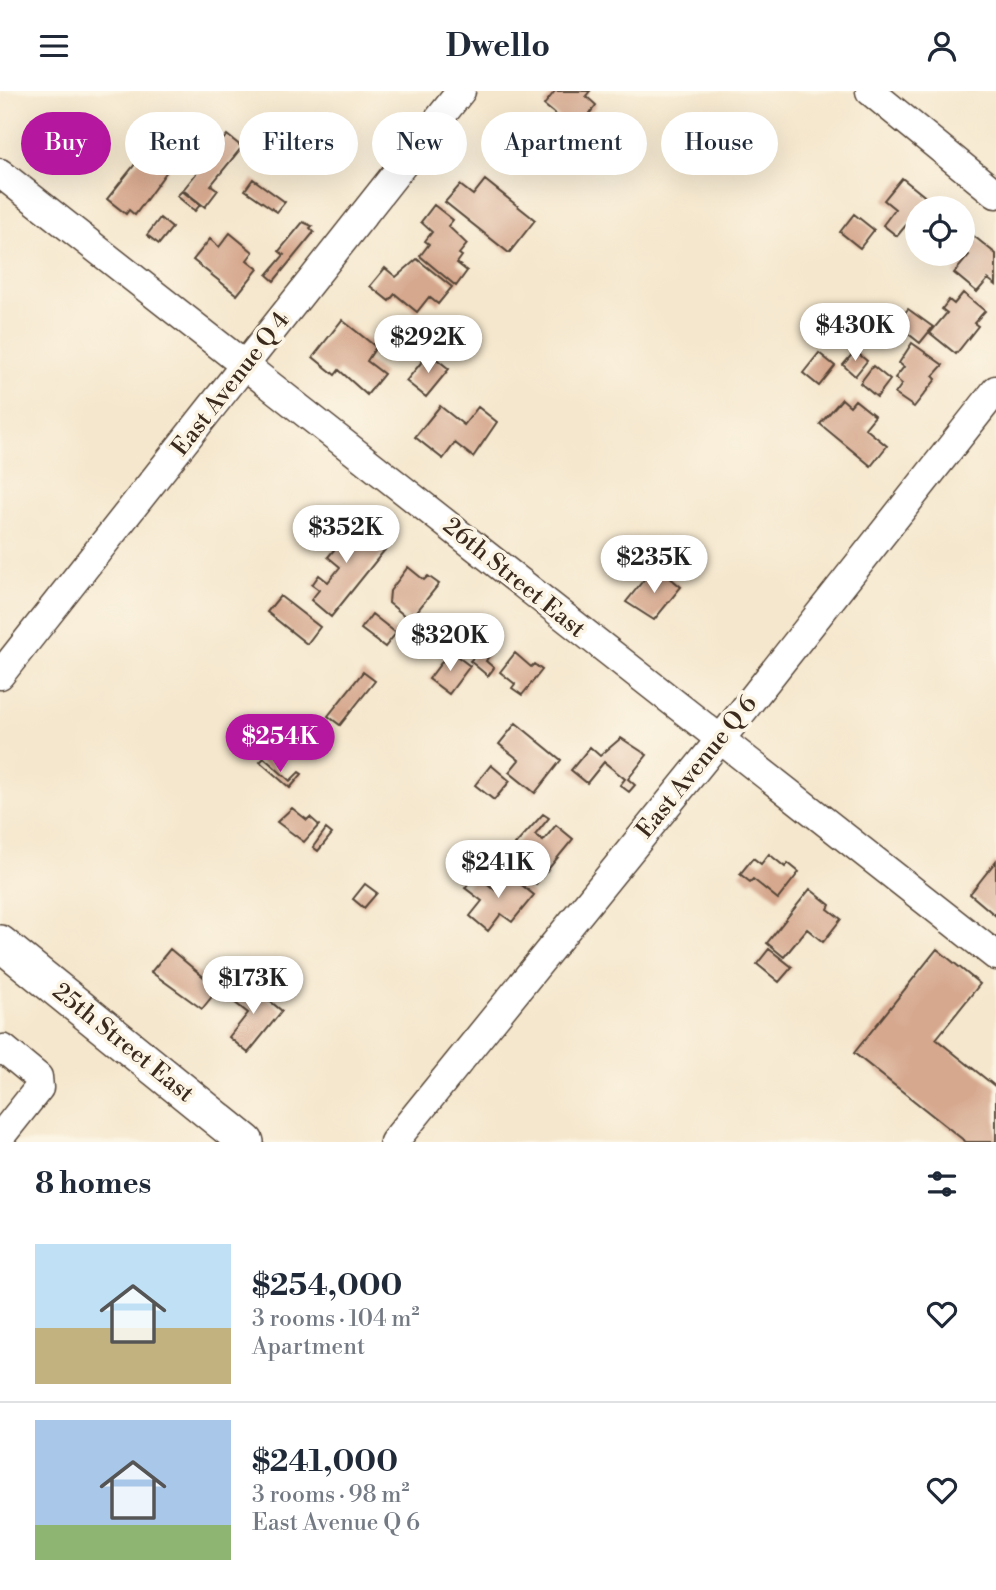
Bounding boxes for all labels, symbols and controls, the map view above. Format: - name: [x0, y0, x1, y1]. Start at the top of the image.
- text: Dwello: [446, 26, 550, 66]
- icon: menu: [35, 27, 73, 65]
- icon: person: [923, 27, 961, 65]
- chip: Buy: [21, 112, 111, 175]
- chip: Rent: [125, 112, 225, 175]
- chip: Filters: [239, 112, 358, 175]
- chip: New: [372, 112, 467, 175]
- chip: Apartment: [481, 112, 647, 175]
- chip: House: [661, 112, 778, 175]
- map controls: [905, 196, 975, 266]
- button: locate: [905, 196, 975, 266]
- pin: $430K: [806, 303, 904, 363]
- street label: East Avenue Q 4: [165, 306, 297, 462]
- text: $430K: [816, 312, 894, 340]
- pin: $292K: [379, 315, 477, 375]
- text: $292K: [390, 324, 466, 352]
- pin: $352K: [297, 505, 395, 565]
- street label: 26th Street East: [437, 511, 592, 645]
- text: $352K: [309, 514, 383, 542]
- pin: $235K: [605, 535, 703, 595]
- text: $235K: [617, 544, 691, 572]
- pin: $320K: [401, 613, 499, 673]
- text: $320K: [411, 622, 489, 650]
- street label: East Avenue Q 6: [630, 689, 764, 845]
- pin: $254K: [231, 715, 329, 774]
- text: $254K: [242, 723, 318, 751]
- pin: $241K: [449, 841, 547, 900]
- text: $241K: [461, 849, 535, 877]
- pin: $173K: [204, 957, 302, 1016]
- text: $173K: [218, 965, 288, 993]
- street label: 25th Street East: [46, 977, 200, 1109]
- text: 8 homes: [35, 1165, 151, 1203]
- icon: filters: [923, 1165, 961, 1203]
- text: $254,000: [252, 1267, 402, 1305]
- icon: home: [91, 1272, 175, 1356]
- icon: heart: [923, 1295, 961, 1333]
- text: 3 rooms · 104 m²: [252, 1305, 420, 1333]
- text: Apartment: [252, 1333, 365, 1361]
- text: $241,000: [252, 1443, 398, 1481]
- icon: home: [91, 1448, 175, 1532]
- icon: heart: [923, 1471, 961, 1509]
- text: 3 rooms · 98 m²: [252, 1481, 409, 1509]
- text: East Avenue Q 6: [252, 1509, 420, 1537]

